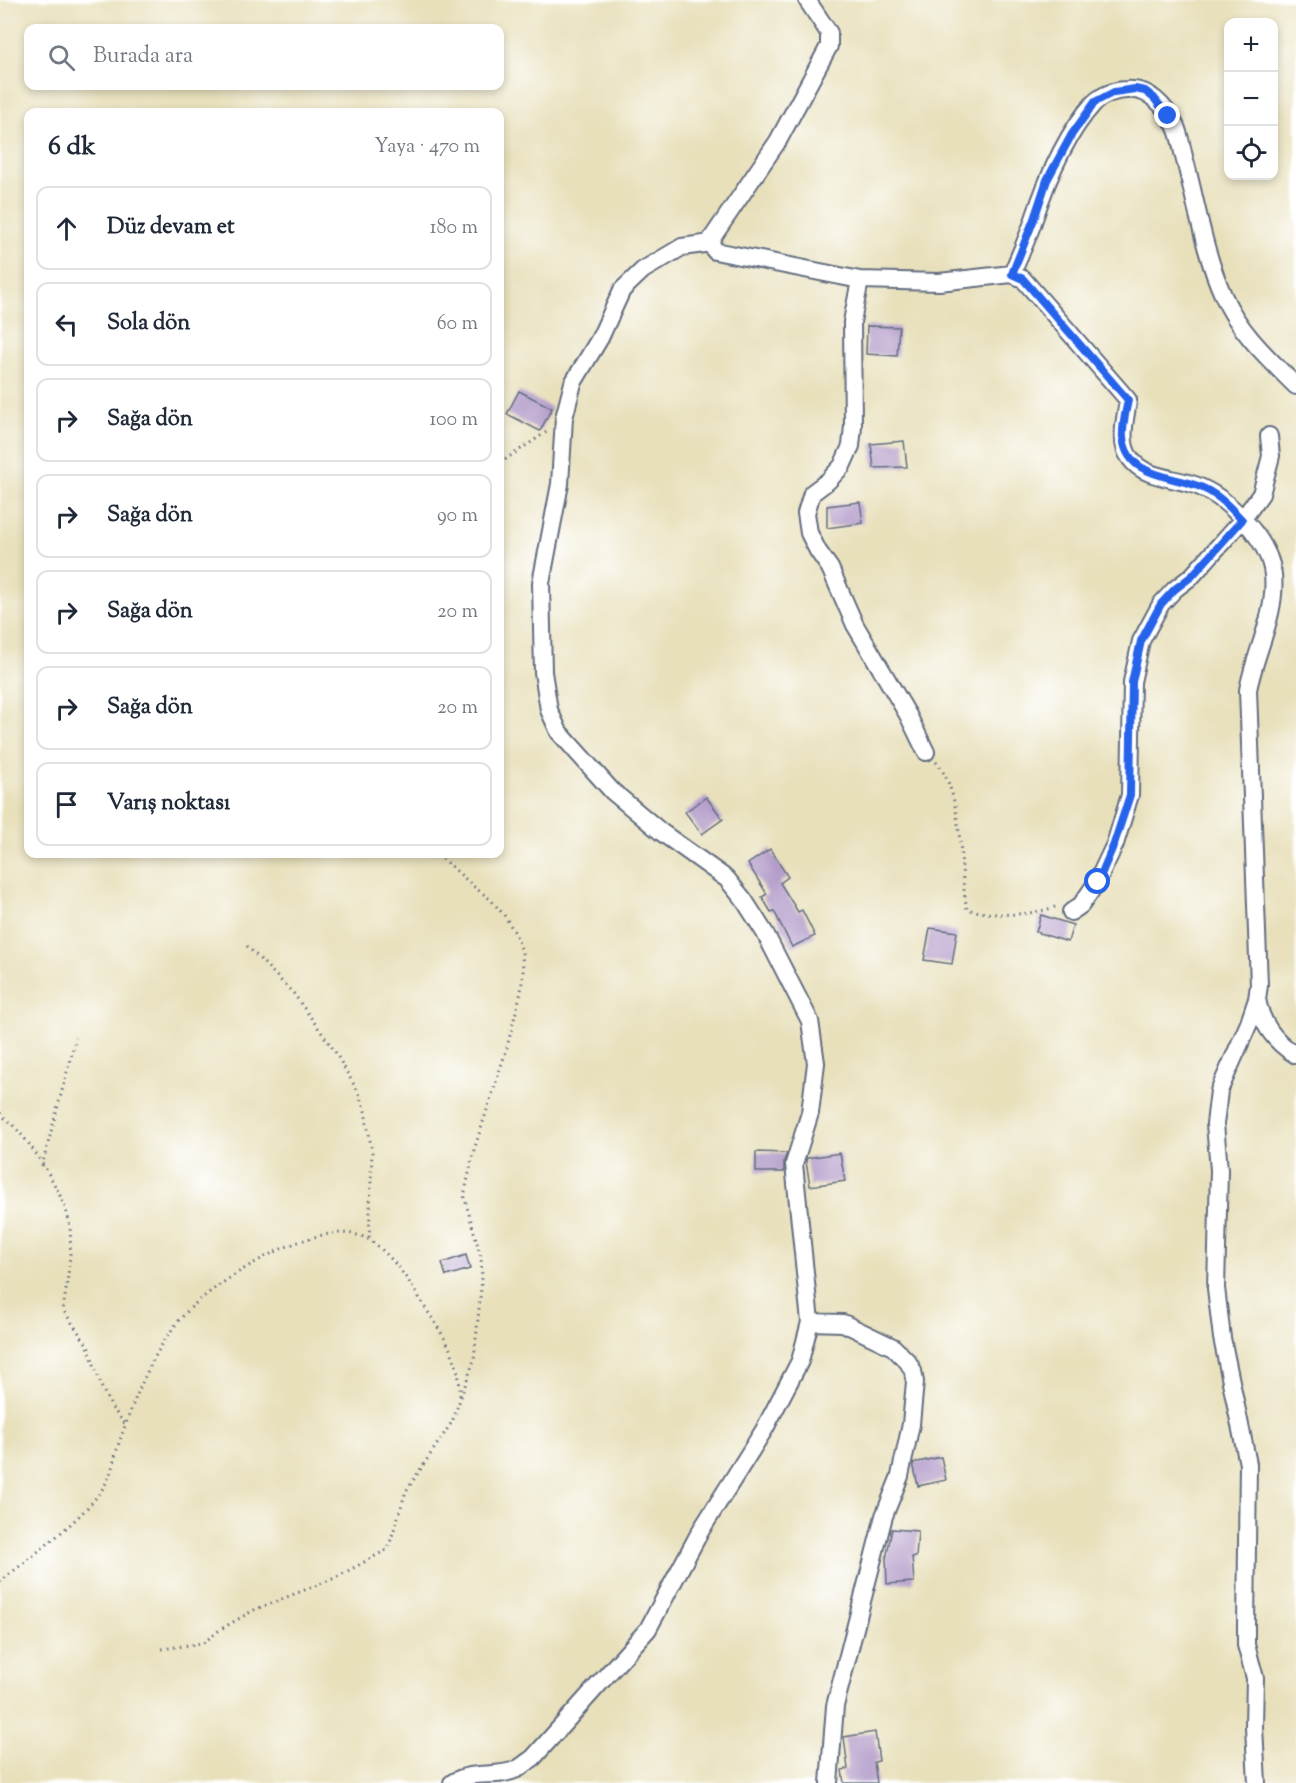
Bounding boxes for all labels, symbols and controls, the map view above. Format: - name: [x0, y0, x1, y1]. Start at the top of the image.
- map controls: [1224, 18, 1278, 180]
- button: +: [1224, 18, 1278, 72]
- search box: [24, 24, 504, 90]
- icon: search: [45, 41, 78, 74]
- text: Burada ara: [93, 41, 193, 73]
- button: −: [1224, 72, 1278, 126]
- route end: [1154, 102, 1180, 128]
- button: locate: [1224, 126, 1278, 180]
- text: 6 dk: [48, 129, 96, 166]
- text: Yaya · 470 m: [374, 133, 480, 162]
- icon: ahead: [50, 212, 83, 245]
- text: Düz devam et: [107, 212, 234, 244]
- text: 180 m: [430, 214, 478, 243]
- icon: left: [50, 308, 83, 341]
- text: Sola dön: [107, 308, 190, 340]
- text: 60 m: [437, 310, 478, 339]
- icon: right: [50, 404, 83, 437]
- text: Sağa dön: [107, 404, 193, 436]
- text: 100 m: [429, 406, 478, 435]
- icon: right: [50, 500, 83, 533]
- text: Sağa dön: [107, 500, 193, 532]
- text: 90 m: [437, 502, 478, 531]
- icon: right: [50, 596, 83, 629]
- text: Sağa dön: [107, 596, 193, 628]
- text: 20 m: [437, 598, 478, 627]
- icon: right: [50, 692, 83, 725]
- text: Sağa dön: [107, 692, 193, 724]
- text: 20 m: [437, 694, 478, 723]
- icon: arrive: [50, 788, 83, 821]
- text: Varış noktası: [107, 788, 230, 820]
- route start: [1084, 868, 1110, 894]

